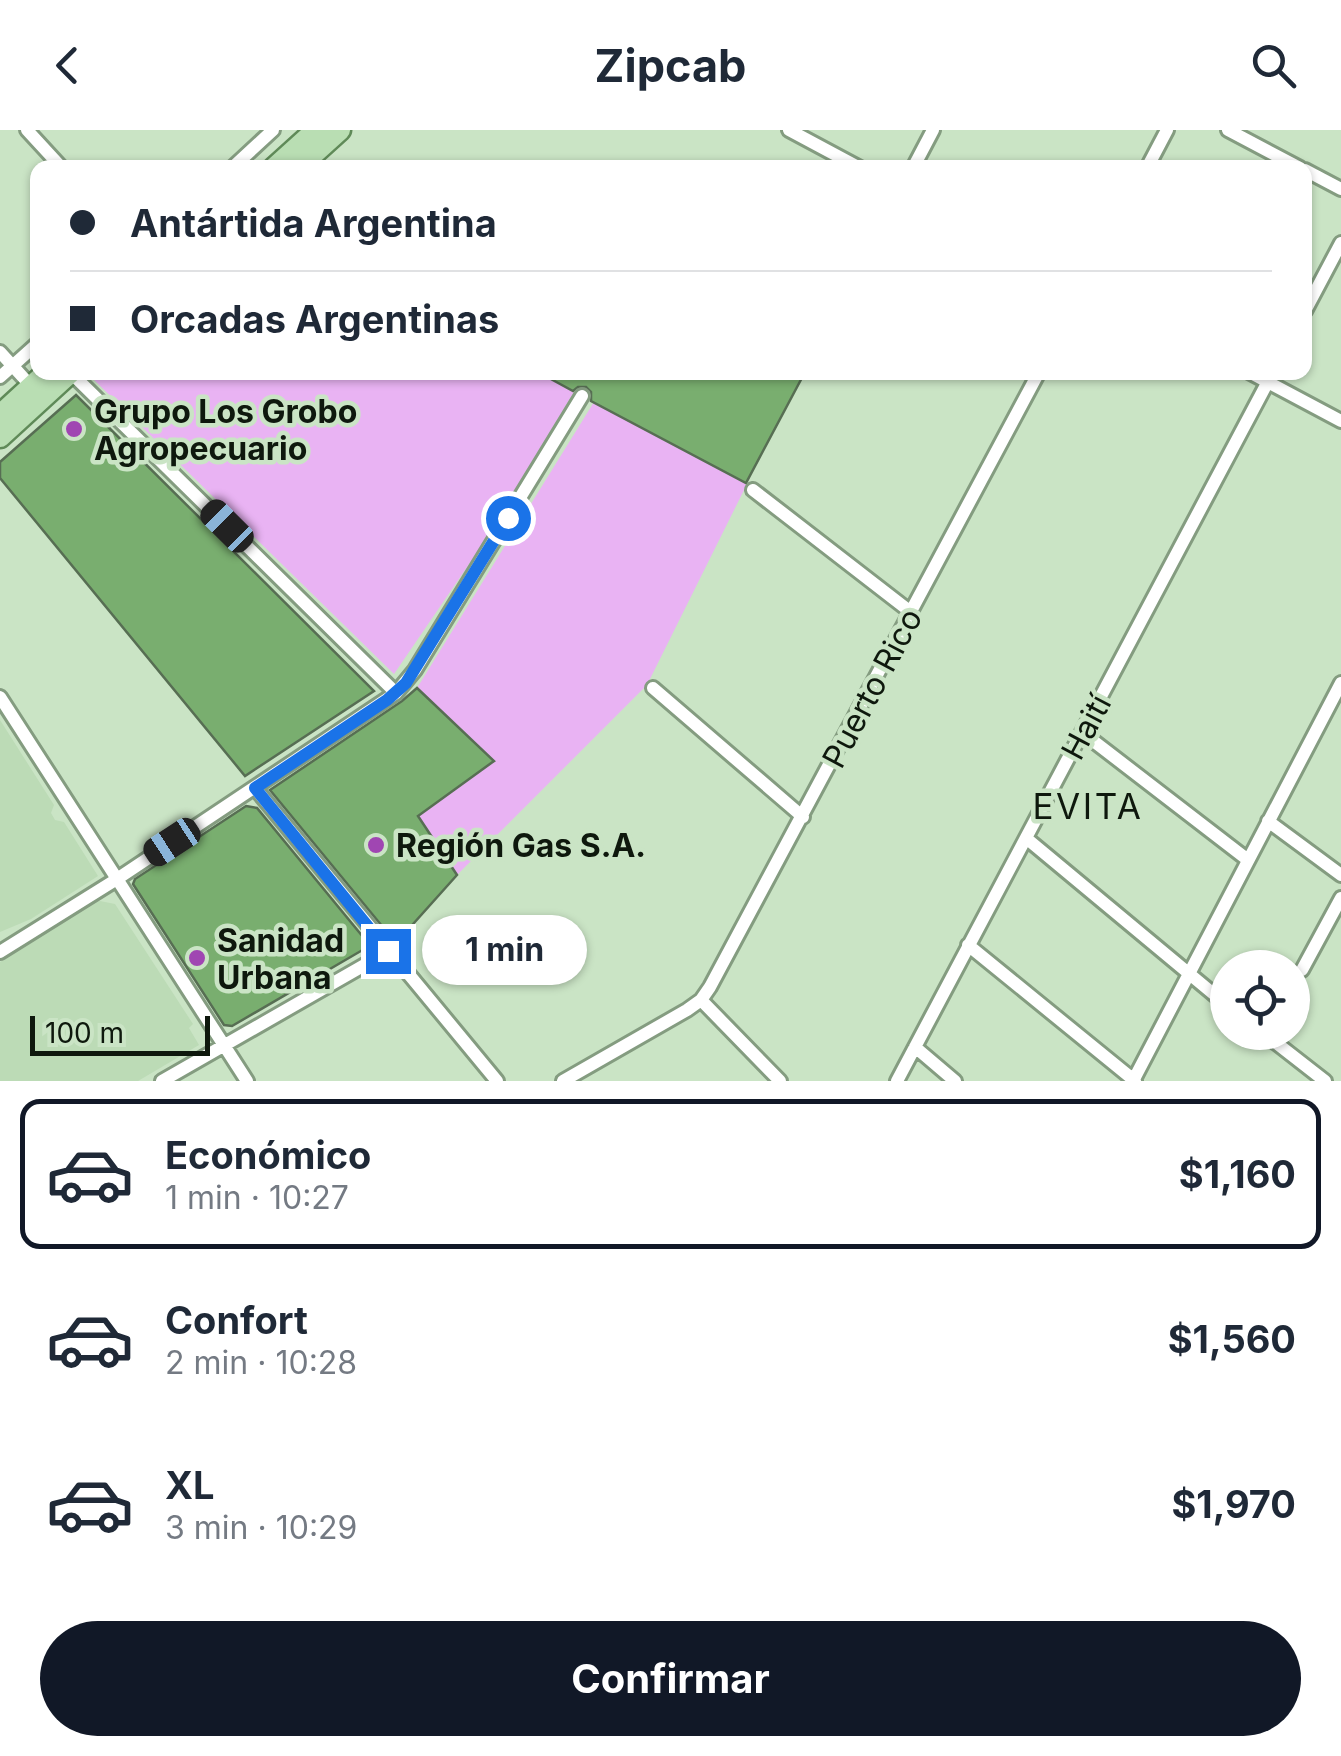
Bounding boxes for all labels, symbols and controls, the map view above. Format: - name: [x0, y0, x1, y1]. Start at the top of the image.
- icon: back: [40, 38, 95, 93]
- text: Zipcab: [595, 38, 746, 93]
- icon: search: [1246, 38, 1301, 93]
- text: Antártida Argentina: [130, 200, 497, 246]
- text: Orcadas Argentinas: [130, 296, 499, 342]
- place label: Grupo Los Grobo Agropecuario: [94, 392, 357, 468]
- marker: Grupo Los Grobo Agropecuario: [63, 418, 85, 440]
- car: [195, 494, 259, 558]
- route start: [486, 496, 531, 541]
- street label: Puerto Rico: [814, 602, 930, 774]
- street label: Haití: [1053, 688, 1119, 766]
- district label: EVITA: [1033, 785, 1143, 827]
- car: [139, 813, 205, 871]
- place label: Región Gas S.A.: [396, 826, 646, 865]
- marker: Región Gas S.A.: [365, 834, 387, 856]
- callout: 1 min: [423, 916, 588, 986]
- place label: Sanidad Urbana: [217, 921, 344, 997]
- route end: [366, 929, 411, 974]
- text: 1 min: [465, 930, 544, 969]
- marker: Sanidad Urbana: [186, 947, 208, 969]
- map controls: [1210, 950, 1310, 1050]
- button: locate: [1210, 950, 1310, 1050]
- scale bar: [30, 1011, 210, 1056]
- text: 100 m: [45, 1016, 124, 1050]
- icon: car: [45, 1129, 135, 1219]
- text: Económico: [165, 1132, 371, 1178]
- text: $1,160: [1179, 1151, 1296, 1197]
- text: 1 min · 10:27: [165, 1178, 349, 1217]
- icon: car: [45, 1294, 135, 1384]
- text: Confort: [165, 1297, 308, 1343]
- text: $1,560: [1168, 1316, 1296, 1362]
- text: 2 min · 10:28: [165, 1343, 357, 1382]
- icon: car: [45, 1459, 135, 1549]
- text: XL: [165, 1462, 215, 1508]
- text: $1,970: [1171, 1481, 1296, 1527]
- text: 3 min · 10:29: [165, 1508, 357, 1547]
- button: Confirmar: [40, 1621, 1301, 1736]

